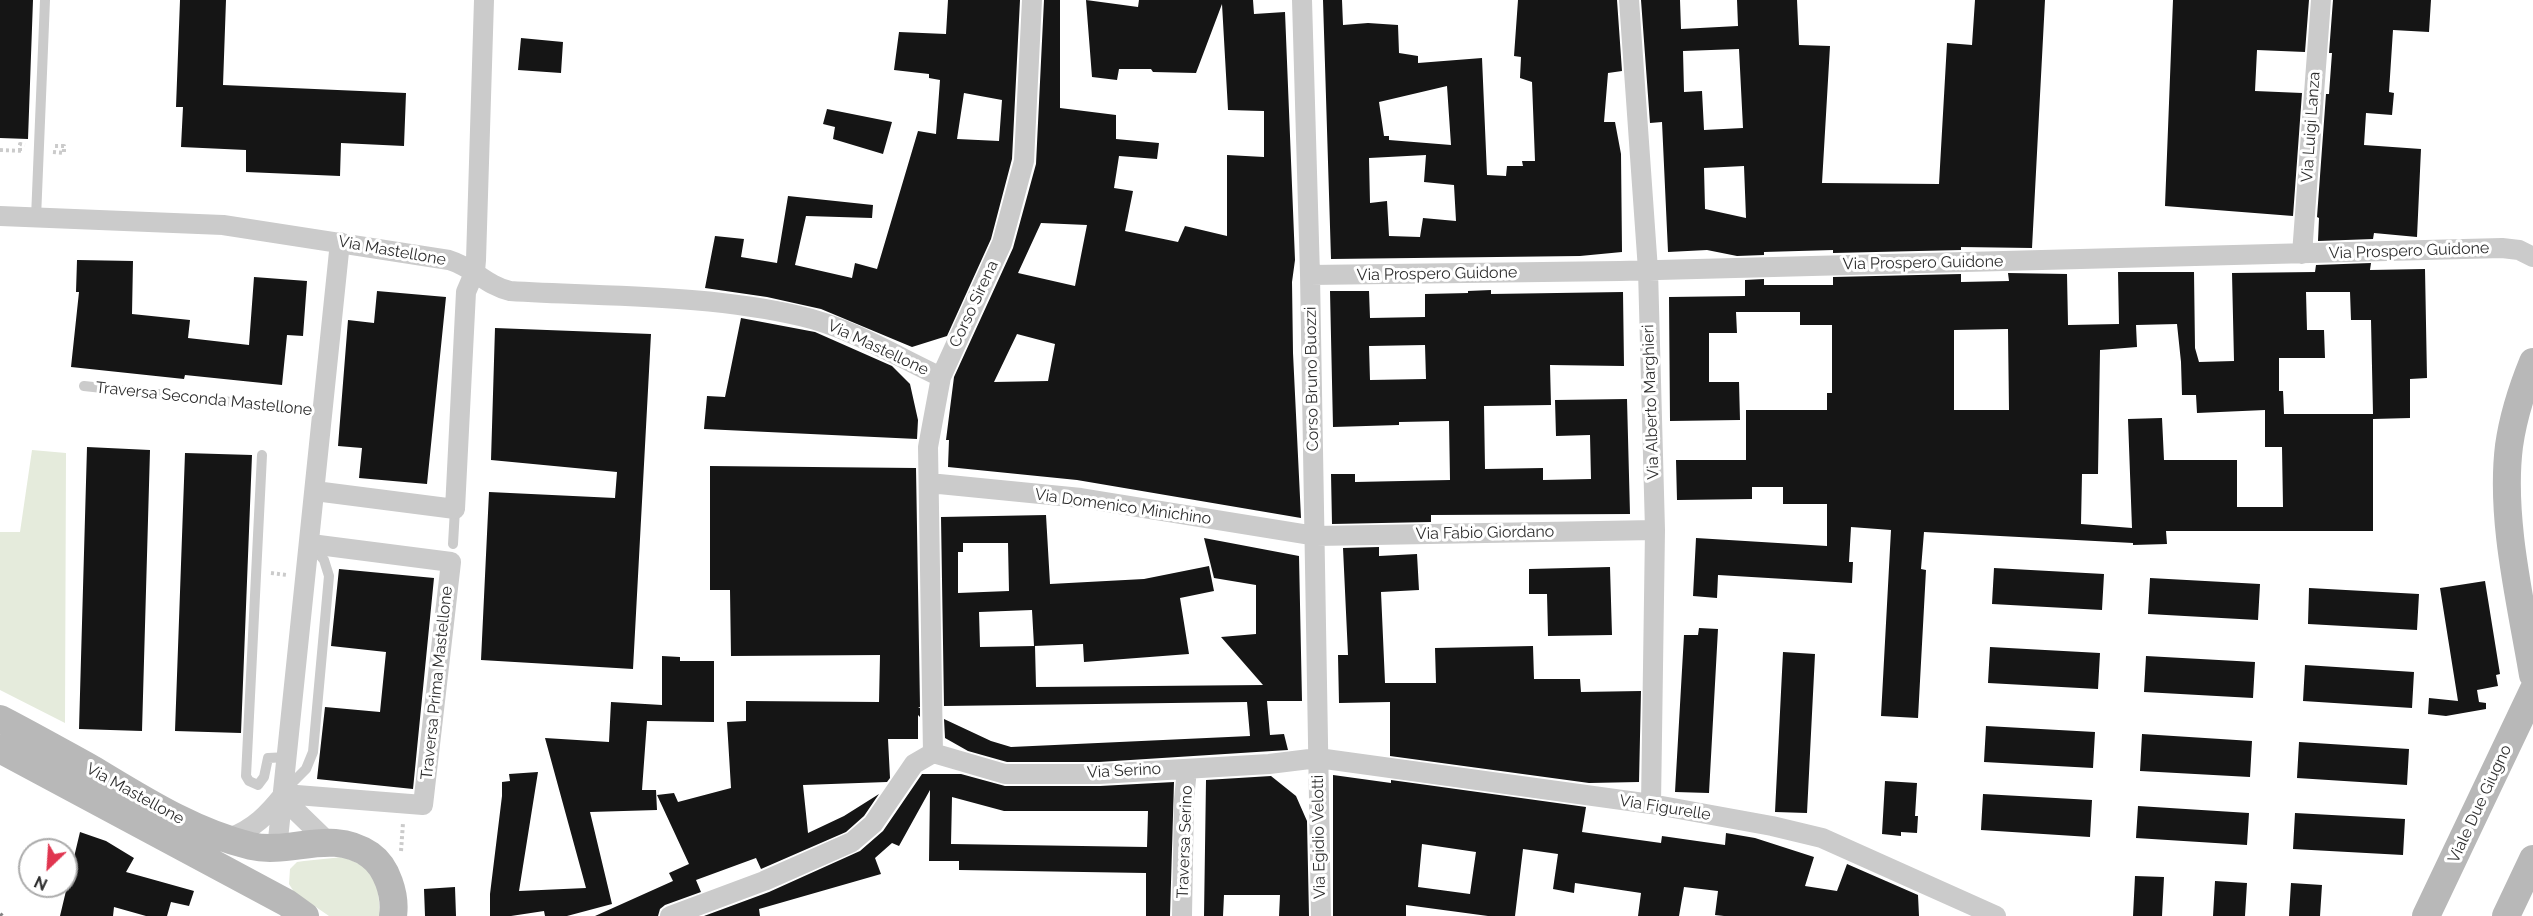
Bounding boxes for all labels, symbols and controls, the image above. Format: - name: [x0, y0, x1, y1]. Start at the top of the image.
- street label: Via Luigi Lanza: [2298, 71, 2324, 183]
- street label: Via Mastellone: [337, 232, 447, 270]
- street label: Via Prospero Guidone: [2328, 239, 2490, 263]
- street label: Via Prospero Guidone: [1843, 252, 2003, 274]
- street label: Corso Sirena: [946, 258, 1002, 350]
- street label: Via Prospero Guidone: [1357, 263, 1517, 285]
- street label: Corso Bruno Buozzi: [1301, 306, 1323, 452]
- street label: Via Mastellone: [825, 316, 931, 380]
- street label: Via Alberto Marghieri: [1639, 324, 1663, 480]
- street label: Traversa Seconda Mastellone: [95, 378, 313, 420]
- street label: Via Domenico Minichino: [1033, 485, 1213, 529]
- street label: Via Fabio Giordano: [1416, 522, 1554, 544]
- street label: Traversa Prima Mastellone: [417, 585, 457, 781]
- street label: Viale Due Giugno: [2444, 742, 2516, 866]
- street label: Via Mastellone: [83, 759, 187, 829]
- street label: Via Serino: [1086, 759, 1162, 783]
- street label: Via Egidio Velotti: [1308, 775, 1330, 899]
- street label: Traversa Serino: [1173, 785, 1197, 899]
- street label: Via Figurelle: [1618, 791, 1712, 825]
- north arrow: [18, 838, 78, 898]
- text: N: [31, 872, 51, 894]

